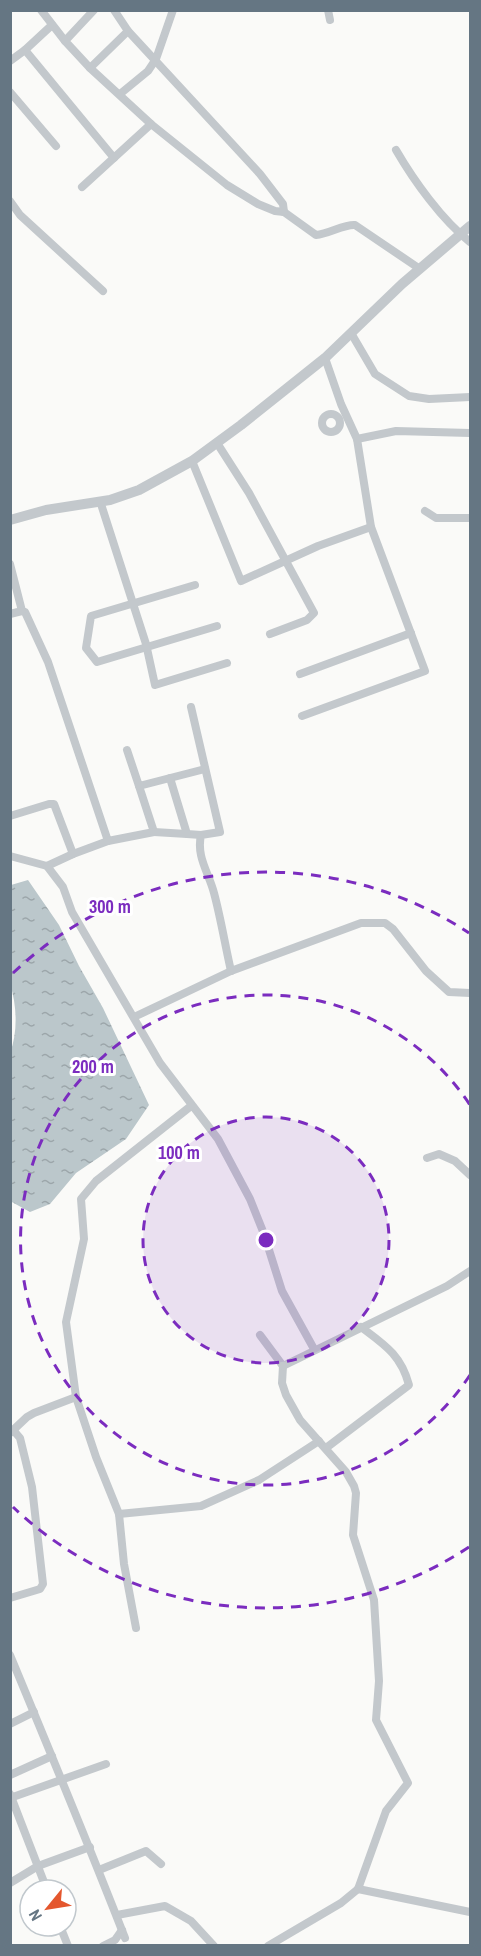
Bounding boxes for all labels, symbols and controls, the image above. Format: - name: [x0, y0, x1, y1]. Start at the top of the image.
- text: 300 m: [89, 894, 131, 919]
- text: 200 m: [72, 1054, 114, 1079]
- text: 100 m: [158, 1140, 200, 1165]
- centre of rings: [256, 1230, 276, 1250]
- north arrow: [18, 1878, 78, 1938]
- text: N: [23, 1906, 47, 1925]

